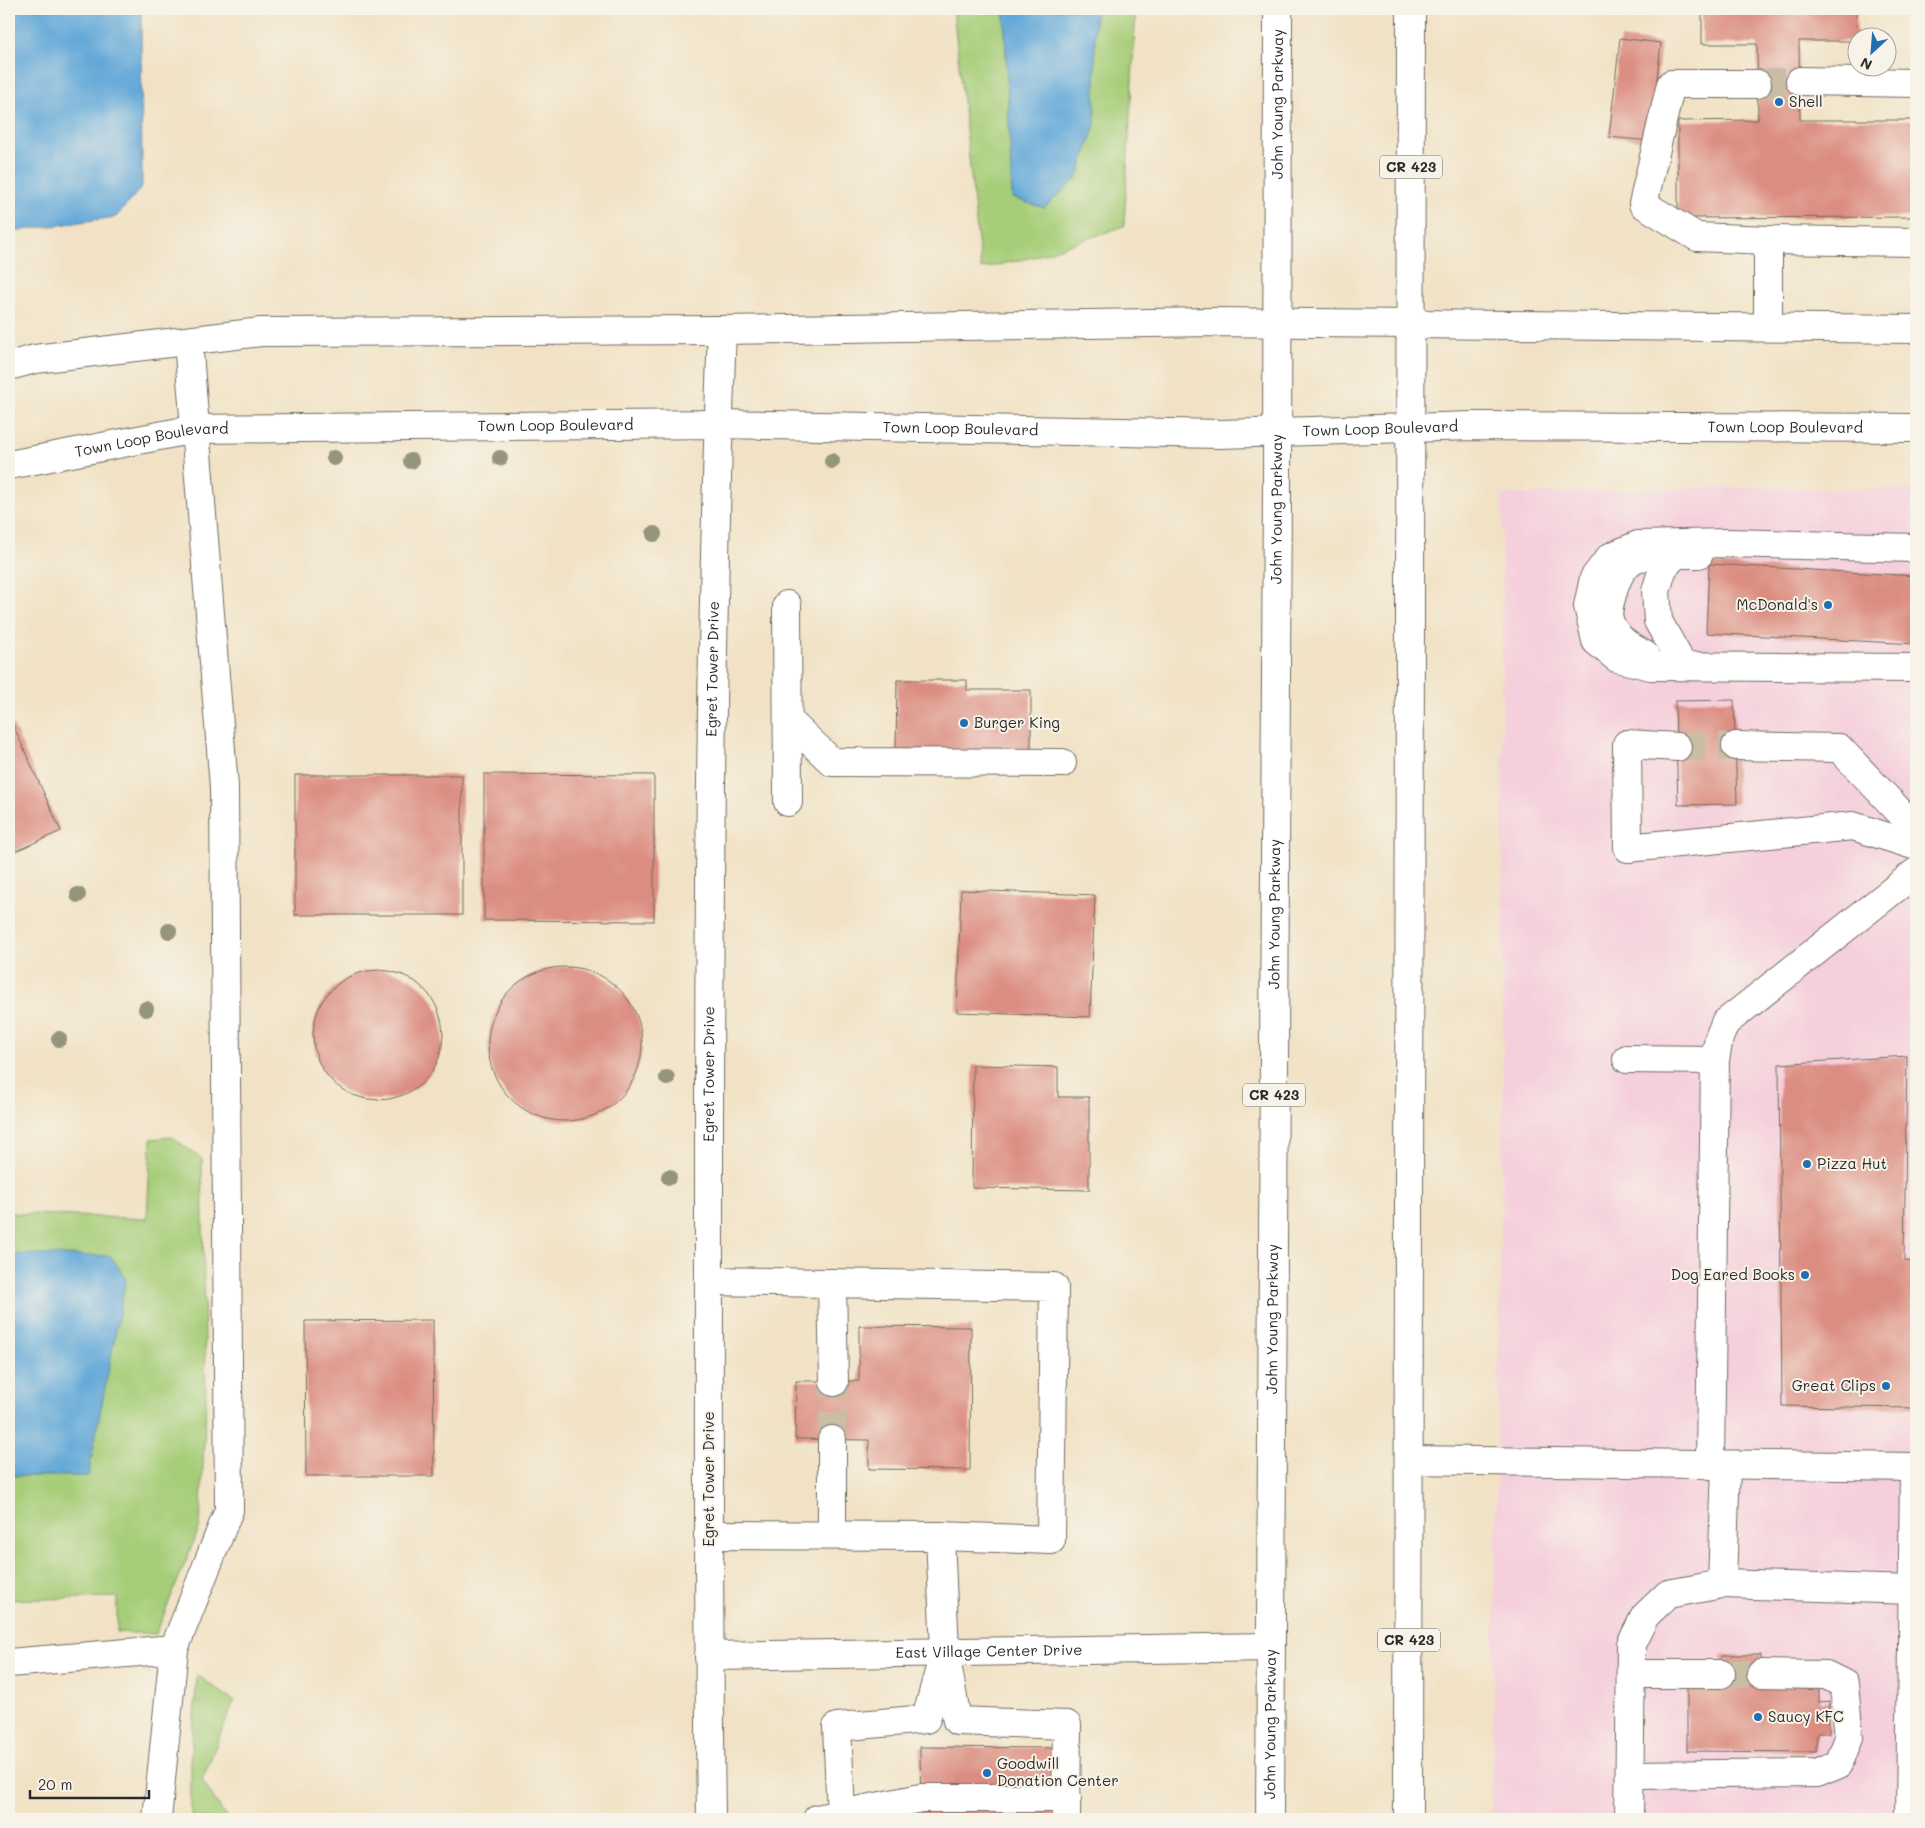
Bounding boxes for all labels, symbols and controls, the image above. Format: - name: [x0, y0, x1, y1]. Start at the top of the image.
- north arrow: [1848, 28, 1898, 78]
- street label: John Young Parkway: [1267, 29, 1287, 179]
- text: N: [1857, 53, 1875, 75]
- place label: Shell: [1789, 91, 1823, 111]
- marker: Shell: [1773, 96, 1785, 108]
- road number: CR 423: [1380, 156, 1442, 178]
- street label: Town Loop Boulevard: [478, 414, 633, 435]
- street label: Town Loop Boulevard: [1302, 415, 1458, 440]
- street label: Town Loop Boulevard: [882, 416, 1039, 439]
- street label: Town Loop Boulevard: [1707, 416, 1863, 437]
- street label: Town Loop Boulevard: [73, 418, 228, 461]
- street label: John Young Parkway: [1265, 434, 1286, 584]
- place label: McDonald's: [1736, 594, 1818, 614]
- marker: McDonald's: [1822, 599, 1834, 611]
- street label: Egret Tower Drive: [701, 601, 723, 737]
- place label: Burger King: [974, 712, 1060, 732]
- marker: Burger King: [958, 717, 970, 729]
- street label: John Young Parkway: [1263, 839, 1284, 989]
- street label: Egret Tower Drive: [698, 1006, 718, 1142]
- road number: CR 423: [1243, 1084, 1305, 1106]
- place label: Pizza Hut: [1817, 1153, 1887, 1173]
- marker: Pizza Hut: [1801, 1158, 1813, 1170]
- street label: John Young Parkway: [1261, 1244, 1282, 1394]
- place label: Dog Eared Books: [1671, 1264, 1795, 1284]
- marker: Dog Eared Books: [1799, 1269, 1811, 1281]
- place label: Great Clips: [1792, 1375, 1876, 1395]
- marker: Great Clips: [1880, 1380, 1892, 1392]
- street label: Egret Tower Drive: [698, 1411, 718, 1547]
- road number: CR 423: [1378, 1628, 1440, 1652]
- street label: East Village Center Drive: [895, 1639, 1083, 1662]
- street label: John Young Parkway: [1259, 1649, 1280, 1799]
- place label: Saucy KFC: [1768, 1706, 1844, 1726]
- marker: Saucy KFC: [1752, 1711, 1764, 1723]
- place label: Goodwill Donation Center: [997, 1753, 1119, 1790]
- marker: Goodwill Donation Center: [981, 1767, 993, 1779]
- scale bar: [30, 1768, 149, 1800]
- text: 20 m: [38, 1774, 72, 1794]

